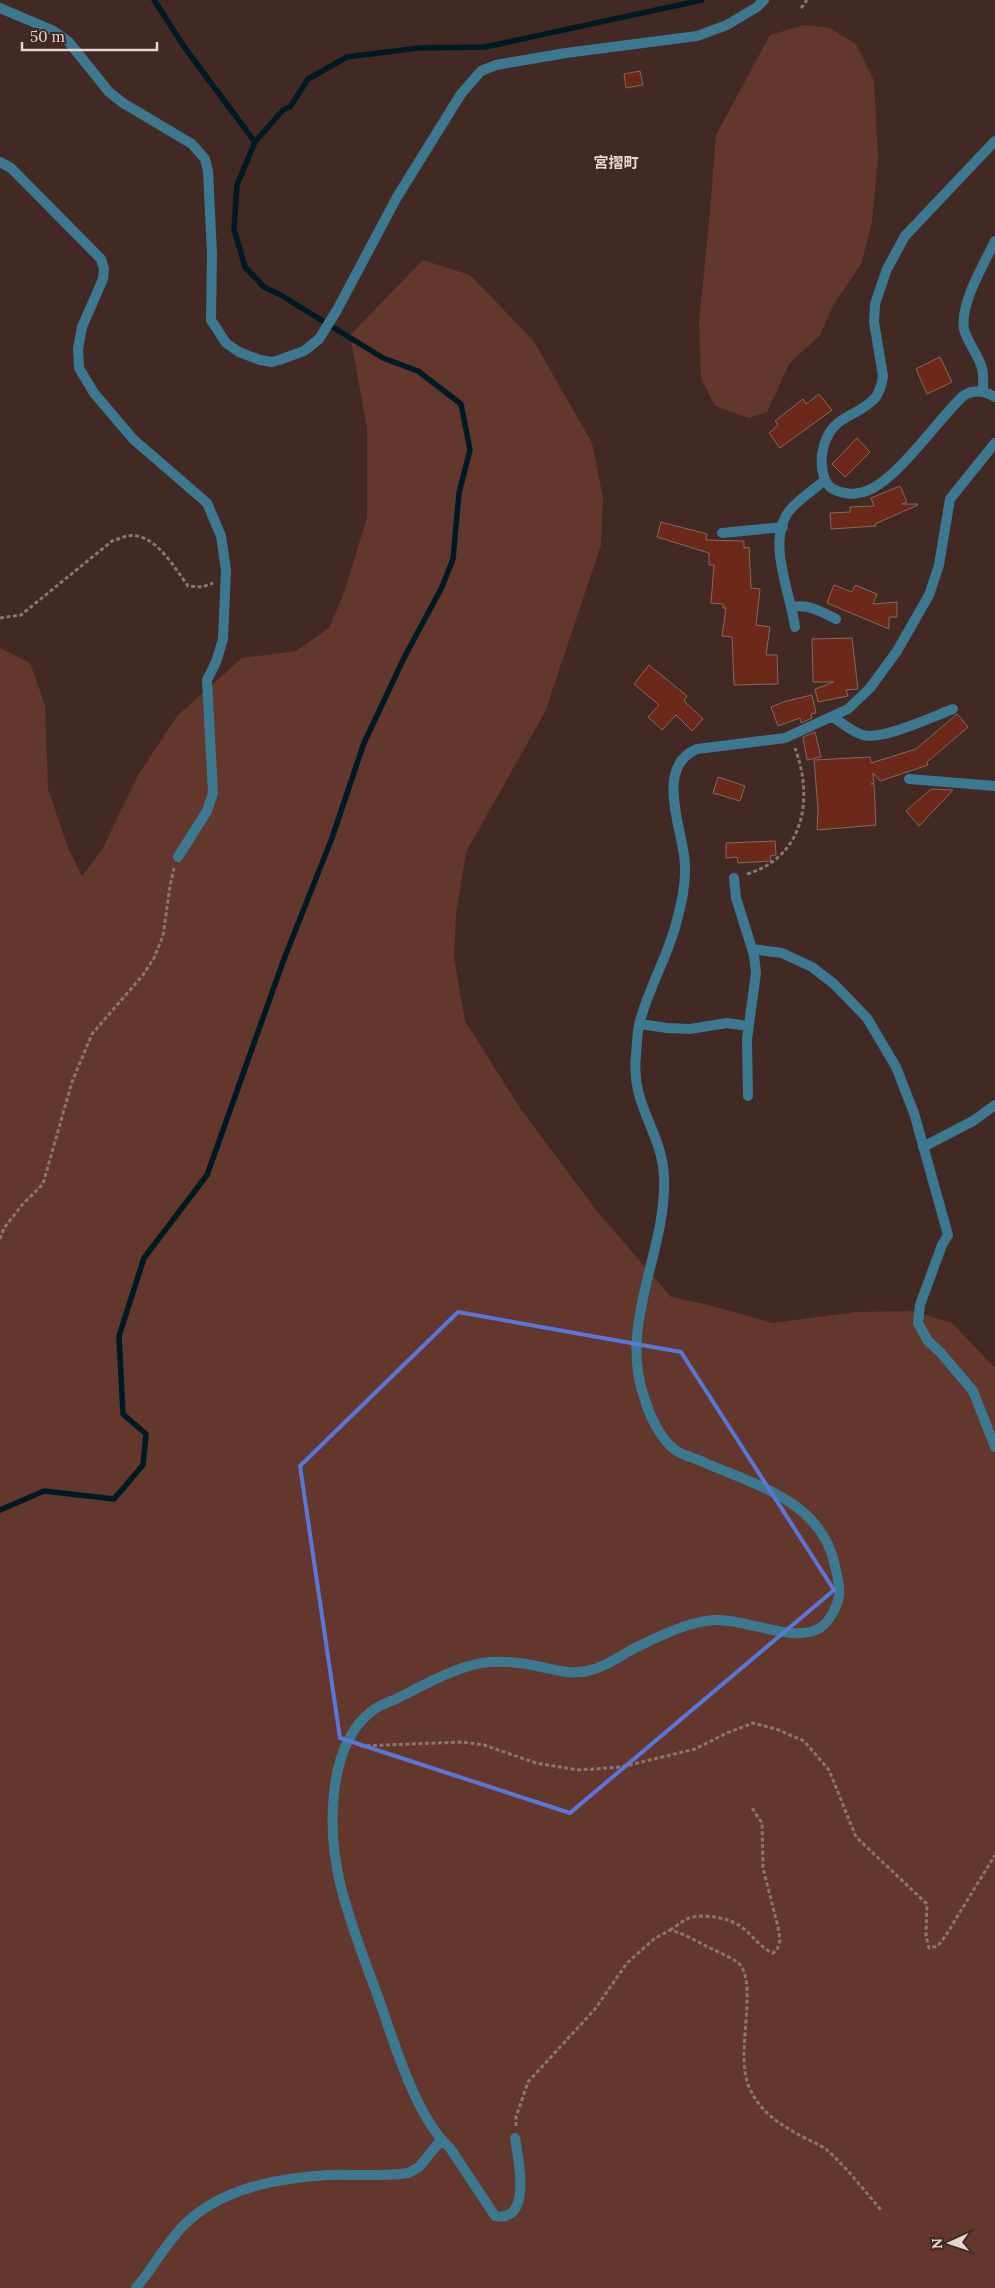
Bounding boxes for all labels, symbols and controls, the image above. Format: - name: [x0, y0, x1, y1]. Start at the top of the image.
- scale bar: [22, 20, 158, 52]
- text: 50 m: [30, 27, 65, 46]
- district label: 宮摺町: [593, 153, 639, 172]
- north arrow: [925, 2218, 975, 2268]
- text: N: [928, 2238, 946, 2250]

